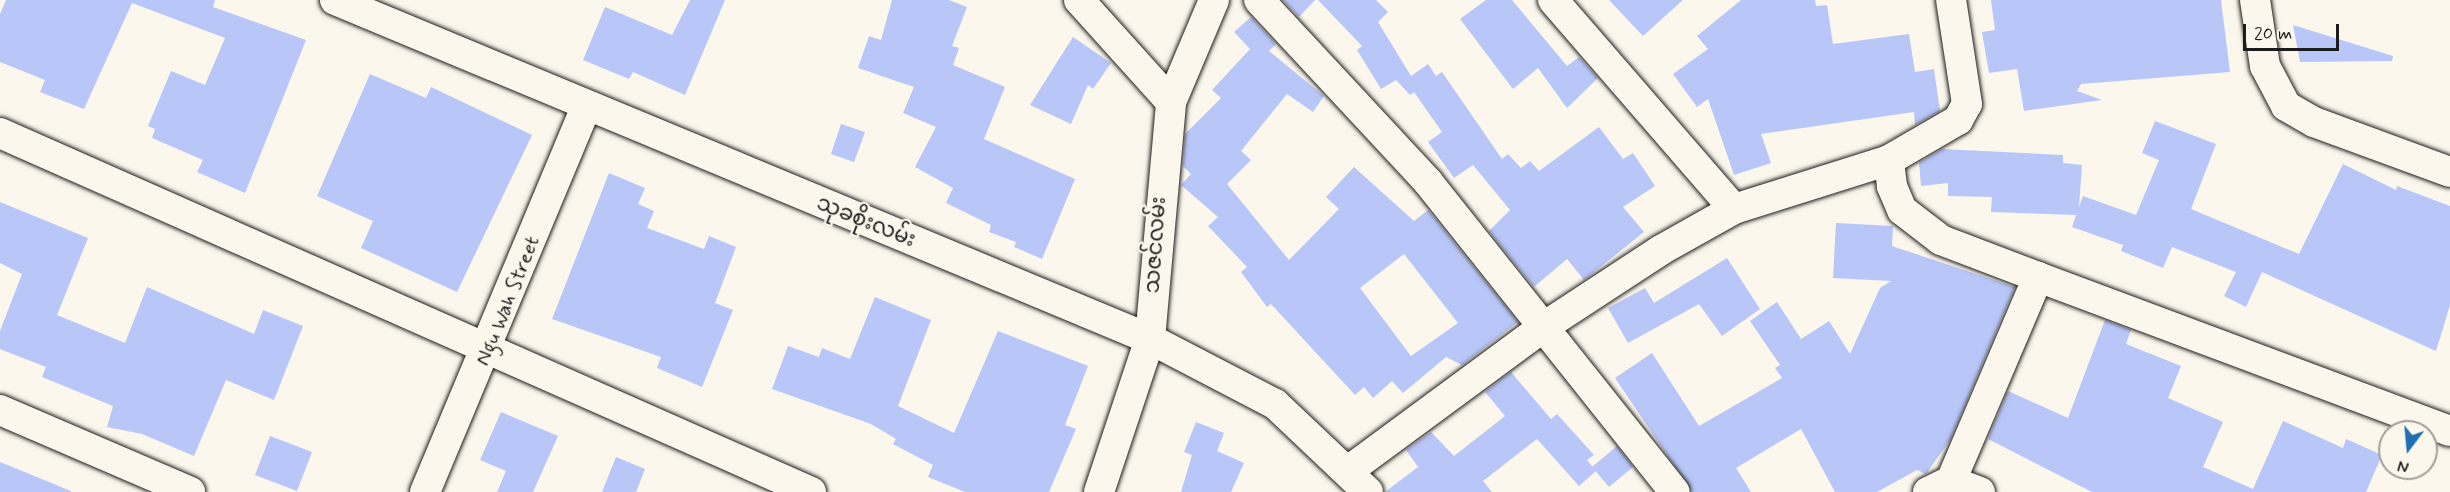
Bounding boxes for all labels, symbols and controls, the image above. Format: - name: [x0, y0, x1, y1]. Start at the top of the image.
- scale bar: [2246, 12, 2342, 50]
- text: 20 m: [2254, 22, 2292, 46]
- street label: သုခစိုးလမ်း: [813, 191, 919, 253]
- street label: သဇင်လမ်း: [1140, 196, 1172, 294]
- street label: Ngu Wah Street: [469, 229, 547, 373]
- north arrow: [2378, 420, 2438, 480]
- text: N: [2395, 454, 2411, 477]

